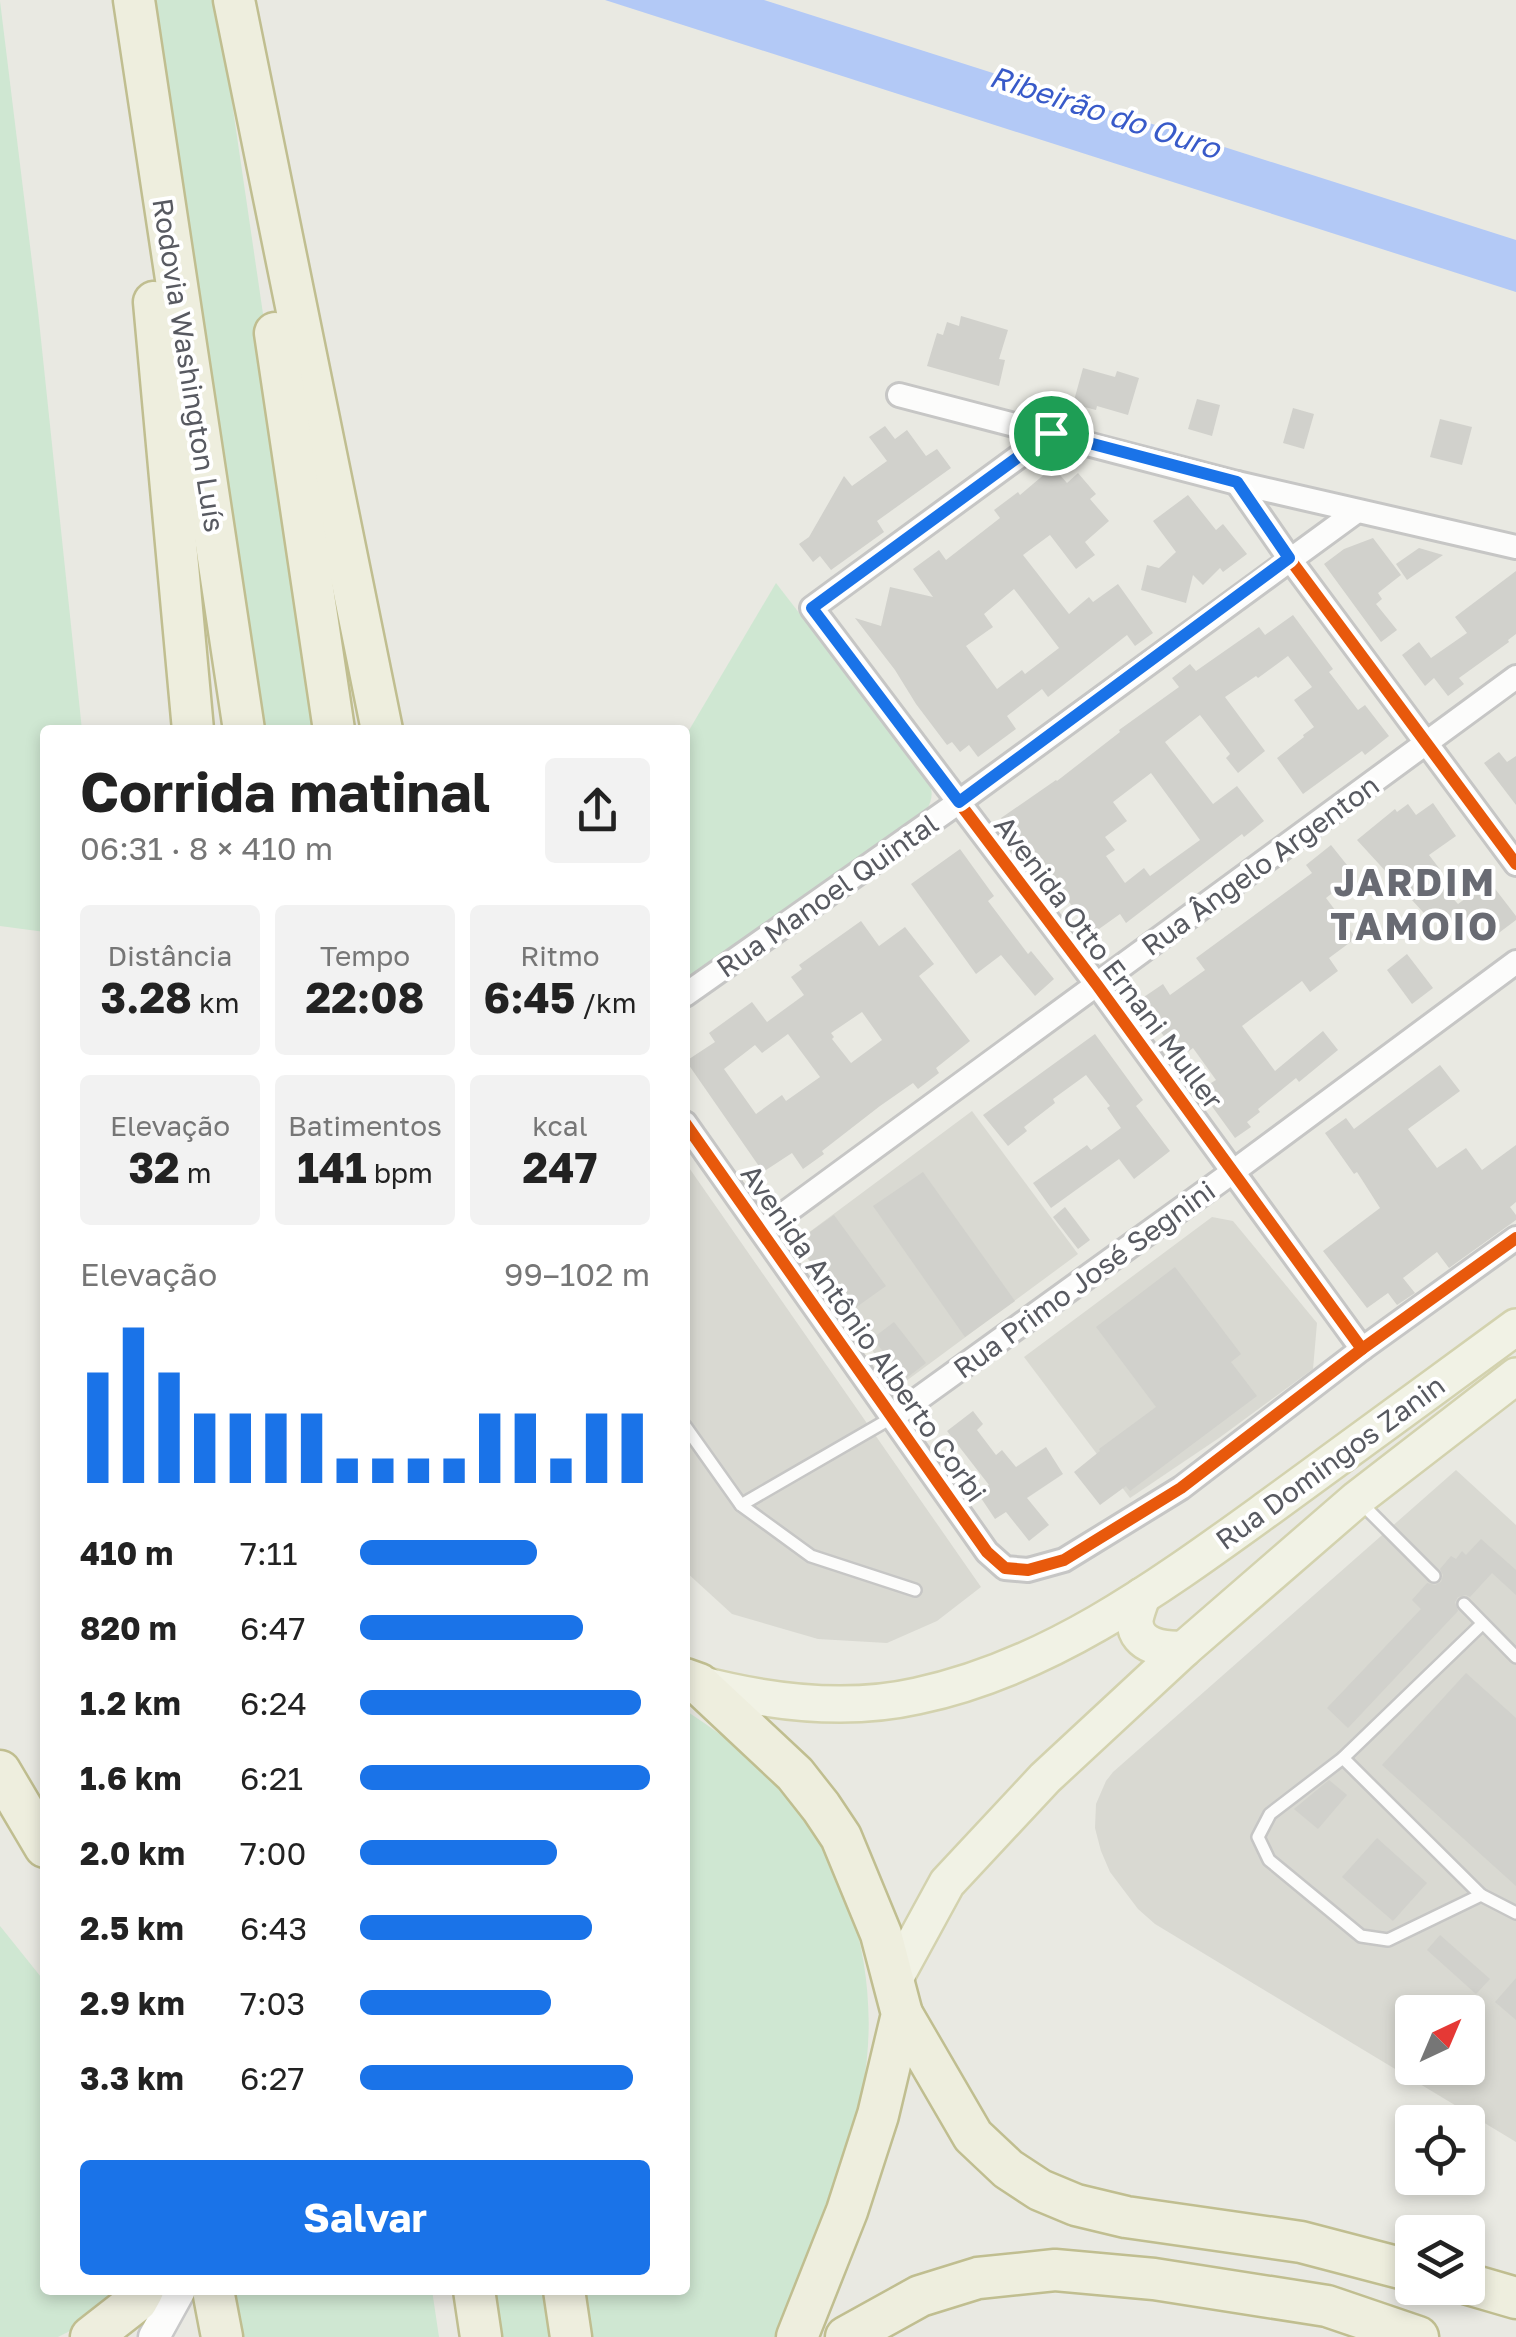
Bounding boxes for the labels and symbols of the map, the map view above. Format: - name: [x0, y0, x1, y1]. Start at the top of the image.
- water label: Ribeirão do Ouro: [985, 58, 1227, 167]
- street label: Rodovia Washington Luís: [146, 196, 232, 534]
- pin: [1009, 391, 1094, 476]
- street label: Rua Ângelo Argenton: [1135, 768, 1385, 962]
- street label: Rua Manoel Quintal: [710, 806, 944, 984]
- street label: Avenida Otto Ernani Muller: [988, 809, 1230, 1115]
- district label: JARDIM TAMOIO: [1330, 859, 1500, 948]
- street label: Avenida Antônio Alberto Corbi: [735, 1158, 993, 1508]
- street label: Rua Primo José Segnini: [947, 1173, 1221, 1385]
- street label: Rua Domingos Zanin: [1209, 1368, 1451, 1556]
- north arrow: [1395, 1995, 1485, 2085]

